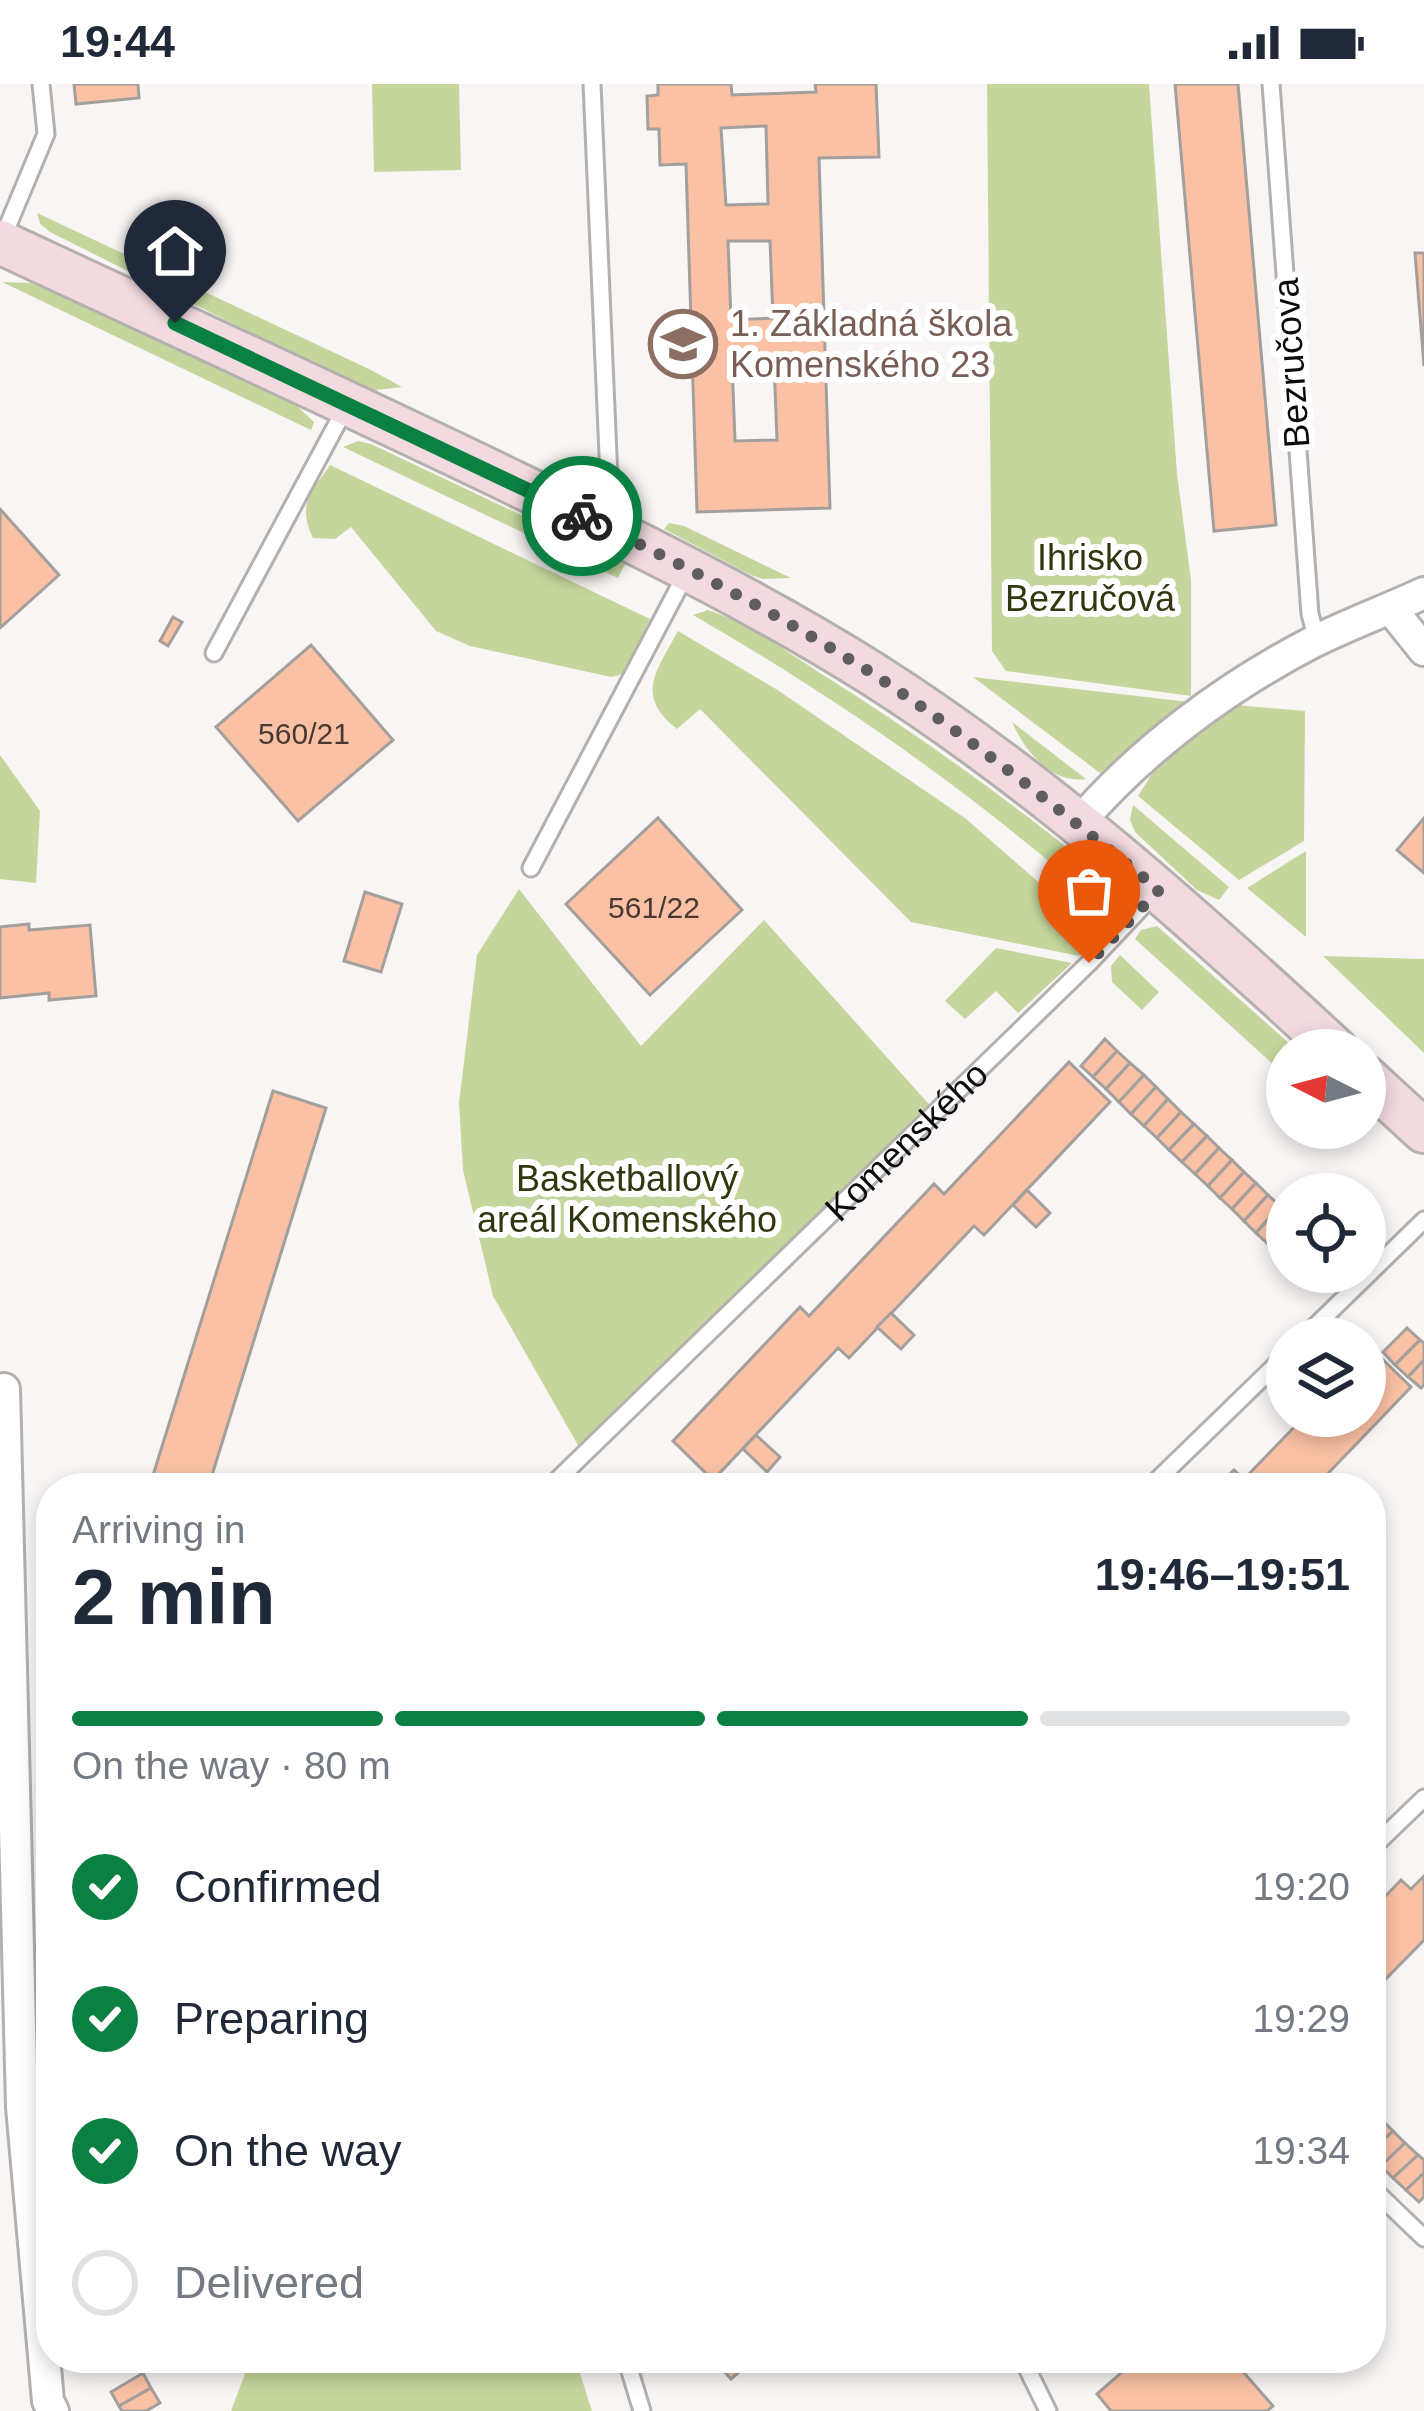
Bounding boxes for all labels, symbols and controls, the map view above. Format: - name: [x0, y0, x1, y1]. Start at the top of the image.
- text: 19:44: [60, 16, 175, 67]
- pin: [124, 200, 226, 323]
- icon: home: [142, 218, 208, 284]
- street label: Bezručova: [1265, 276, 1317, 449]
- place label: 1. Základná škola Komenského 23: [730, 303, 1013, 385]
- school or university icon: 1. Základná škola Komenského 23: [648, 309, 718, 379]
- courier: [522, 456, 642, 576]
- icon: bike: [549, 483, 615, 549]
- park label: Ihrisko Bezručová: [1005, 537, 1176, 619]
- house number: 560/21: [258, 717, 350, 750]
- pin: [1038, 840, 1140, 963]
- icon: bag: [1056, 858, 1122, 924]
- house number: 561/22: [608, 891, 700, 924]
- north arrow: [1266, 1029, 1386, 1149]
- map controls: [1266, 1029, 1386, 1437]
- street label: Komenského: [816, 1053, 996, 1229]
- park label: Basketballový areál Komenského: [477, 1158, 777, 1240]
- button: locate: [1266, 1173, 1386, 1293]
- button: layers: [1266, 1317, 1386, 1437]
- text: Arriving in: [72, 1508, 245, 1551]
- text: 19:46–19:51: [1095, 1549, 1350, 1600]
- text: 2 min: [72, 1553, 276, 1641]
- text: On the way · 80 m: [72, 1744, 391, 1787]
- icon: check: [72, 1854, 138, 1920]
- text: Confirmed: [174, 1861, 382, 1912]
- text: 19:20: [1252, 1865, 1350, 1908]
- icon: check: [72, 1986, 138, 2052]
- text: Preparing: [174, 1993, 369, 2044]
- text: 19:29: [1252, 1997, 1350, 2040]
- icon: check: [72, 2118, 138, 2184]
- text: On the way: [174, 2125, 402, 2176]
- text: 19:34: [1252, 2129, 1350, 2172]
- text: Delivered: [174, 2257, 364, 2308]

